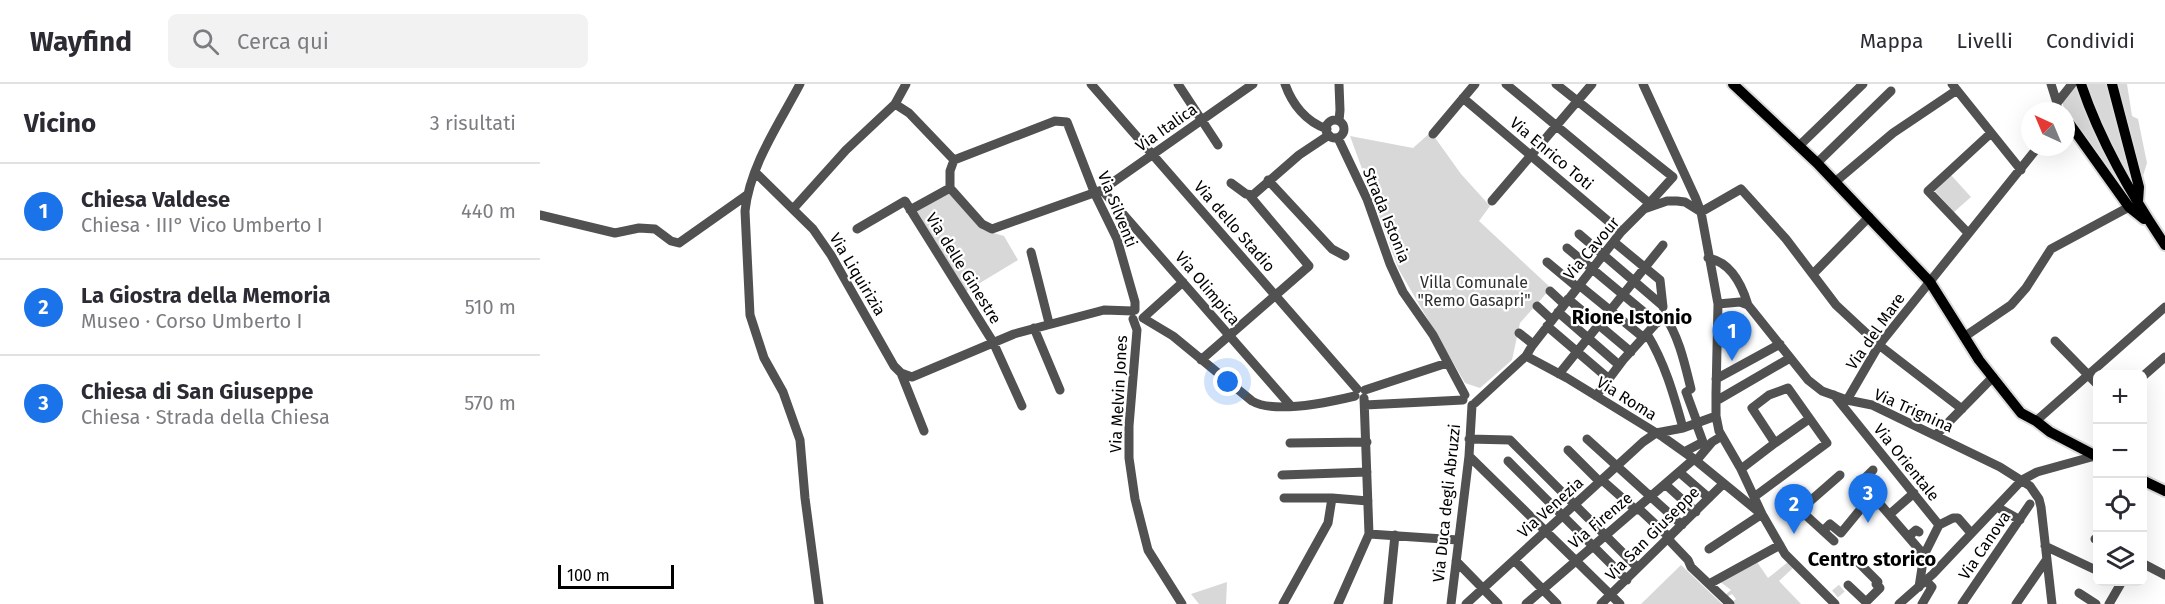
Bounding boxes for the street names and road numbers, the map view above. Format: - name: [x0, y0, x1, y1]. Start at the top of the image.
- street label: Via Italica: [1132, 99, 1201, 155]
- street label: Via Enrico Toti: [1506, 113, 1597, 194]
- street label: Strada Istonia: [1359, 165, 1414, 266]
- street label: Via Silventi: [1094, 168, 1141, 250]
- street label: Via dello Stadio: [1190, 177, 1279, 276]
- street label: Via delle Ginestre: [922, 209, 1005, 327]
- street label: Via Cavour: [1560, 212, 1624, 284]
- street label: Via Liquirizia: [825, 229, 890, 319]
- street label: Via Olimpica: [1171, 248, 1244, 329]
- street label: Via del Mare: [1842, 289, 1909, 373]
- street label: Via Melvin Jones: [1106, 335, 1131, 453]
- street label: Via Roma: [1593, 372, 1660, 424]
- street label: Via Trignina: [1871, 384, 1957, 436]
- street label: Via Orientale: [1870, 420, 1943, 505]
- street label: Via Duca degli Abruzzi: [1429, 423, 1464, 583]
- street label: Via Venezia: [1514, 473, 1587, 542]
- street label: Via San Giuseppe: [1601, 482, 1703, 584]
- street label: Via Firenze: [1565, 488, 1636, 553]
- street label: Via Canova: [1954, 507, 2014, 583]

